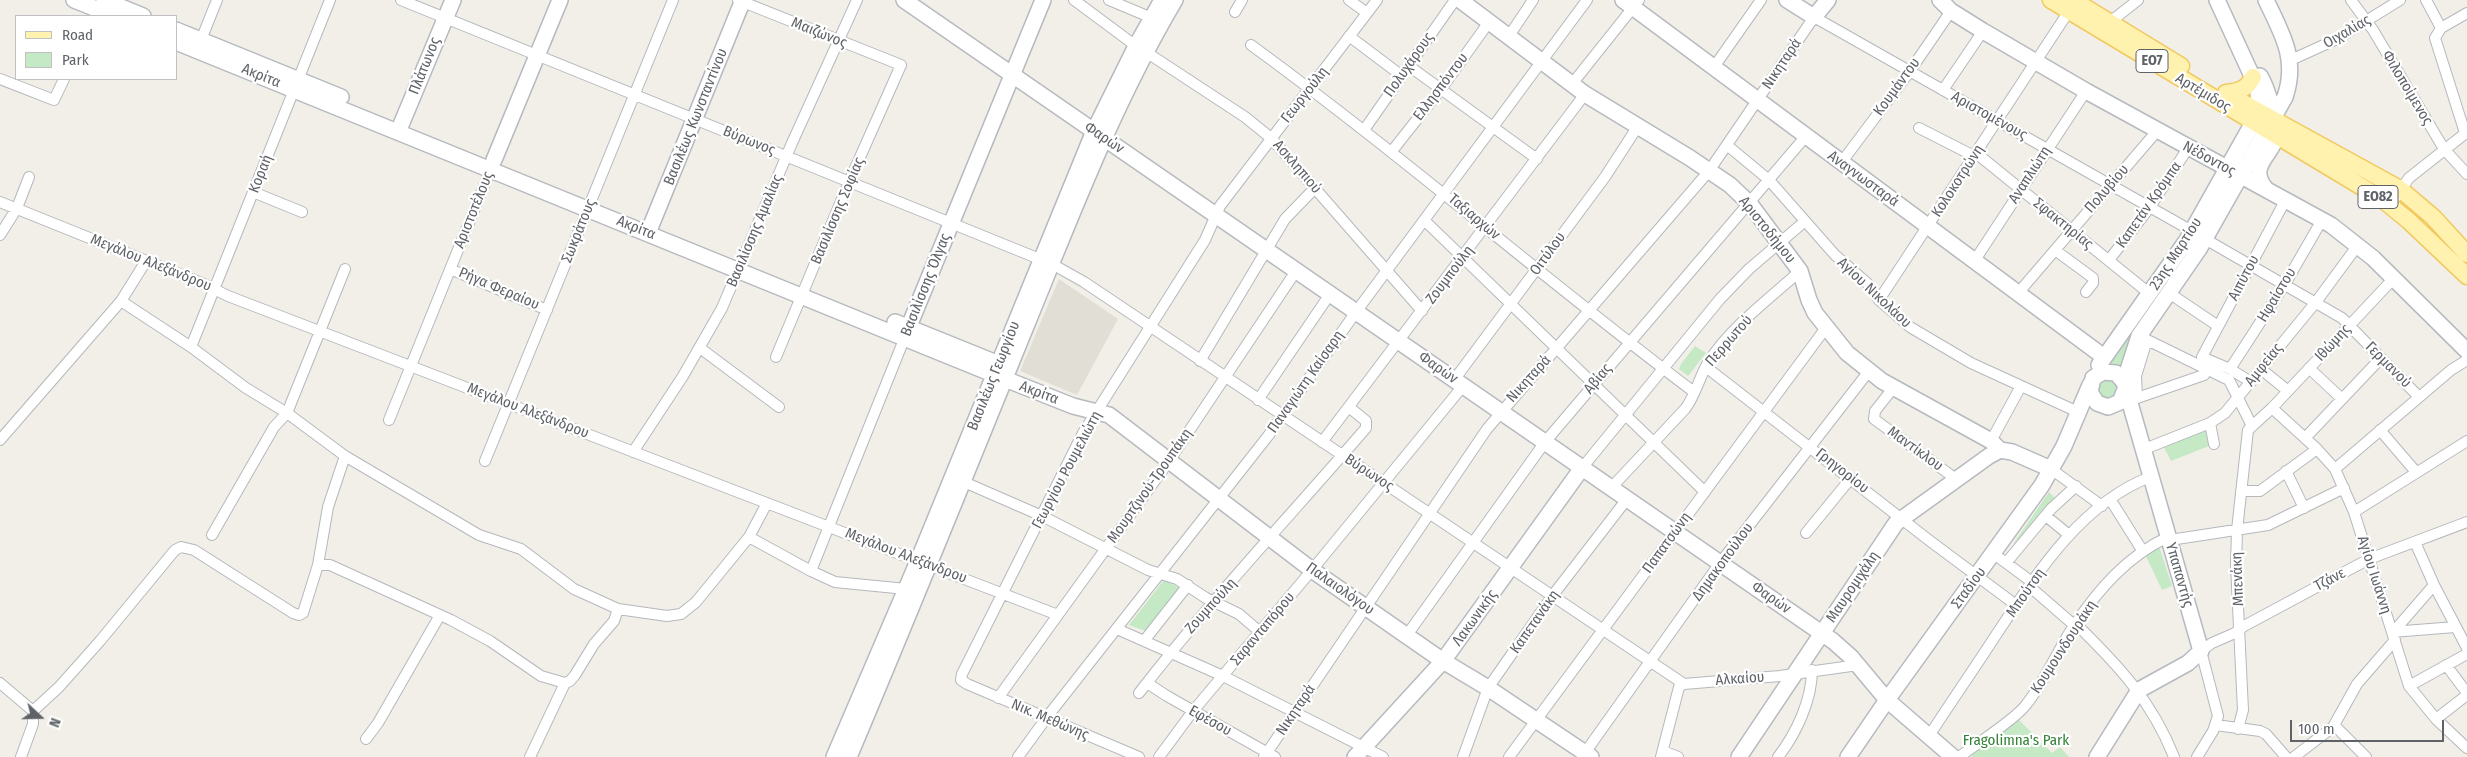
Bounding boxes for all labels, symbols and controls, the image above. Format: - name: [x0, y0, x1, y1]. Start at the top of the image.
- street label: Οιχαλίας: [2320, 11, 2374, 53]
- street label: Μαιζώνος: [789, 14, 849, 52]
- legend: [15, 15, 178, 80]
- text: Road: [62, 26, 93, 44]
- street label: Πολυχάρους: [1380, 29, 1438, 101]
- street label: Πλάτωνος: [405, 35, 445, 97]
- street label: Νικηταρά: [1758, 35, 1806, 93]
- street label: Βασιλέως Κωνσταντίνου: [660, 46, 732, 188]
- street label: Φιλοποίμενος: [2378, 48, 2436, 128]
- road number: ΕΟ7: [2136, 49, 2168, 72]
- street label: Ελλησπόντου: [1410, 50, 1472, 124]
- text: Park: [62, 51, 89, 69]
- street label: Κουμάντου: [1870, 54, 1924, 120]
- street label: Ακρίτα: [239, 60, 283, 92]
- street label: Γεωργούλη: [1277, 63, 1333, 127]
- street label: Αρτέμιδος: [2172, 70, 2234, 116]
- street label: Αριστομένους: [1948, 88, 2030, 144]
- street label: Φαρών: [1081, 118, 1127, 158]
- street label: Βύρωνος: [720, 122, 778, 160]
- street label: Ασκληπιού: [1269, 137, 1325, 197]
- street label: Νέδοντος: [2179, 138, 2239, 180]
- street label: Κολοκοτρώνη: [1928, 141, 1988, 221]
- street label: Αναπλιώτη: [2005, 143, 2055, 207]
- street label: Αναγνωσταρά: [1824, 147, 1902, 211]
- street label: Κοραή: [245, 152, 277, 196]
- street label: Βασιλίσσης Σοφίας: [807, 155, 869, 267]
- street label: Καπετάν Κρόμπα: [2113, 158, 2185, 252]
- street label: Πολυβίου: [2081, 161, 2133, 217]
- street label: Αριστοτέλους: [450, 169, 498, 251]
- street label: Βασιλίσσης Αμαλίας: [723, 172, 787, 290]
- road number: ΕΟ82: [2358, 186, 2398, 208]
- street label: Ταξιαρχών: [1444, 190, 1504, 244]
- street label: Αριστοδήμου: [1735, 193, 1799, 267]
- street label: Σφακτηρίας: [2030, 194, 2096, 254]
- street label: Σωκράτους: [558, 196, 600, 266]
- street label: Ακρίτα: [614, 212, 658, 244]
- street label: 23ης Μαρτίου: [2146, 214, 2206, 294]
- street label: Οιτύλου: [1526, 229, 1570, 279]
- street label: Μεγάλου Αλεξάνδρου: [88, 230, 214, 296]
- street label: Βασιλίσσης Όλγας: [897, 231, 955, 339]
- street label: Ζουμπούλη: [1422, 242, 1478, 308]
- street label: Αιπύτου: [2225, 252, 2263, 304]
- street label: Αγίου Νικολάου: [1833, 254, 1915, 332]
- street label: Ρήγα Φεραίου: [456, 264, 542, 314]
- street label: Ηφαίστου: [2254, 265, 2300, 325]
- street label: Περρωτού: [1702, 311, 1756, 371]
- street label: Βασιλέως Γεωργίου: [964, 319, 1024, 433]
- street label: Ιθώμης: [2311, 321, 2355, 365]
- street label: Παναγιώτη Καίσαρη: [1264, 327, 1348, 437]
- street label: Γερμανού: [2361, 338, 2415, 392]
- street label: Αμφείας: [2241, 340, 2287, 390]
- street label: Φαρών: [1415, 348, 1461, 388]
- street label: Νικηταρά: [1503, 352, 1555, 406]
- street label: Αβίας: [1580, 360, 1616, 398]
- street label: Ακρίτα: [1017, 377, 1061, 409]
- street label: Μεγάλου Αλεξάνδρου: [465, 379, 591, 443]
- street label: Γεωργίου Ρουμελιώτη: [1028, 408, 1106, 532]
- street label: Μαντίκλου: [1884, 423, 1946, 475]
- street label: Μουρτζινού-Τρουπάκη: [1104, 425, 1196, 547]
- street label: Γρηγορίου: [1812, 445, 1872, 497]
- street label: Βύρωνος: [1341, 450, 1397, 496]
- street label: Παπατσώνη: [1639, 509, 1695, 577]
- street label: Δημακοπούλου: [1689, 519, 1757, 605]
- street label: Μεγάλου Αλεξάνδρου: [843, 524, 969, 588]
- street label: Αγίου Ιωάννη: [2353, 534, 2395, 616]
- street label: Υπαπαντής: [2161, 541, 2197, 609]
- street label: Μαυρομιχάλη: [1823, 548, 1883, 626]
- street label: Μπενάκη: [2228, 551, 2248, 607]
- street label: Παλαιολόγου: [1302, 559, 1378, 619]
- street label: Σταδίου: [1948, 564, 1990, 612]
- street label: Τζάνε: [2311, 564, 2349, 596]
- street label: Μπούτση: [2003, 565, 2049, 621]
- street label: Ζουμπούλη: [1181, 575, 1241, 637]
- street label: Φαρών: [1748, 578, 1794, 618]
- street label: Λακωνικής: [1449, 586, 1501, 650]
- street label: Καπετανάκη: [1507, 587, 1563, 657]
- street label: Σαρανταπόρου: [1227, 589, 1299, 669]
- street label: Κουμουνδουράκη: [2027, 597, 2101, 697]
- street label: Αλκαίου: [1715, 668, 1765, 690]
- street label: Νικηταρά: [1272, 681, 1320, 739]
- north arrow: [15, 692, 65, 742]
- street label: Νικ. Μεθώνης: [1008, 696, 1092, 744]
- street label: Εφέσου: [1185, 702, 1235, 740]
- scale bar: [2292, 710, 2446, 742]
- text: N: [45, 716, 64, 730]
- text: 100 m: [2298, 720, 2335, 738]
- park label: Fragolimna's Park: [1963, 732, 2069, 750]

